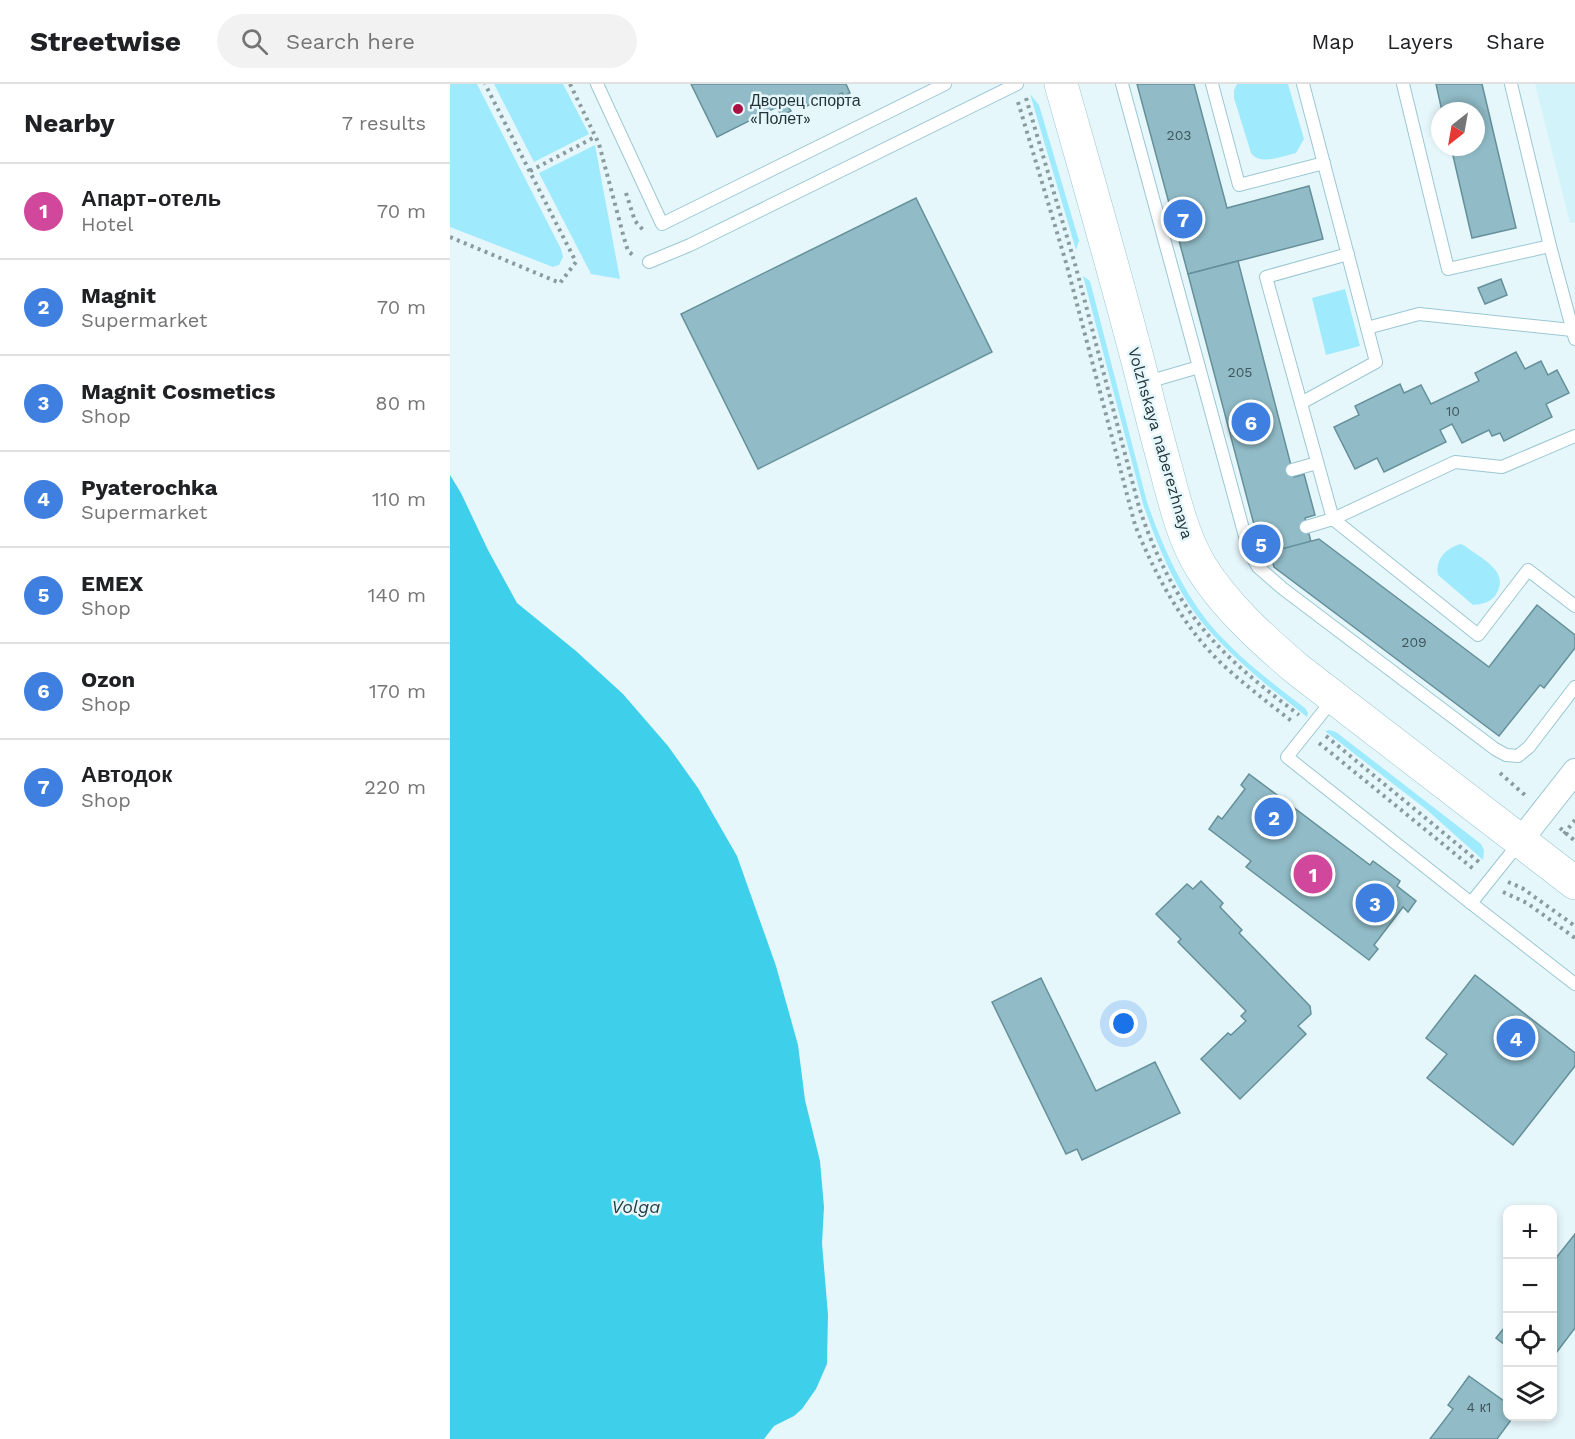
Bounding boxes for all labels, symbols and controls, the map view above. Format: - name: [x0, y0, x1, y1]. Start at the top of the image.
- search box: [217, 14, 637, 68]
- text: Streetwise: [30, 25, 181, 58]
- icon: search: [238, 25, 271, 58]
- text: Search here: [286, 29, 415, 54]
- text: Map: [1311, 29, 1354, 54]
- text: Layers: [1387, 29, 1453, 54]
- text: Share: [1486, 29, 1545, 54]
- place label: Дворец спорта «Полет»: [750, 91, 861, 128]
- marker: Дворец спорта «Полет»: [731, 102, 745, 116]
- north arrow: [1431, 102, 1485, 156]
- text: Nearby: [24, 108, 115, 138]
- text: 7 results: [342, 111, 426, 135]
- house number: 203: [1167, 127, 1191, 143]
- text: Апарт-отель: [81, 186, 221, 211]
- pin: 7: [1164, 196, 1202, 242]
- text: 1: [39, 199, 48, 223]
- text: 70 m: [377, 199, 426, 223]
- text: Hotel: [81, 212, 133, 236]
- text: Magnit: [81, 283, 156, 308]
- text: 2: [38, 295, 49, 319]
- text: 70 m: [377, 295, 426, 319]
- text: Supermarket: [81, 308, 207, 332]
- street label: Volzhskaya naberezhnaya: [1124, 345, 1197, 541]
- house number: 205: [1227, 364, 1253, 380]
- text: Magnit Cosmetics: [81, 379, 276, 404]
- text: 3: [38, 391, 49, 415]
- text: 80 m: [375, 391, 426, 415]
- pin: 6: [1232, 400, 1270, 444]
- house number: 10: [1446, 403, 1460, 419]
- text: Shop: [81, 404, 131, 428]
- text: Pyaterochka: [81, 475, 217, 500]
- text: 4: [37, 487, 50, 511]
- text: 110 m: [372, 487, 426, 511]
- text: Supermarket: [81, 500, 207, 524]
- pin: 5: [1242, 522, 1280, 566]
- text: EMEX: [81, 571, 143, 596]
- text: 5: [38, 583, 49, 607]
- text: 140 m: [368, 583, 426, 607]
- text: Shop: [81, 596, 131, 620]
- house number: 209: [1401, 634, 1427, 650]
- text: Ozon: [81, 667, 135, 692]
- text: 6: [37, 679, 50, 703]
- text: 170 m: [369, 679, 426, 703]
- text: Shop: [81, 692, 131, 716]
- text: Автодок: [81, 762, 172, 787]
- text: 7: [37, 775, 50, 799]
- text: 220 m: [364, 775, 426, 799]
- text: Shop: [81, 788, 131, 812]
- pin: 2: [1254, 794, 1294, 840]
- pin: 1: [1294, 852, 1332, 896]
- pin: 3: [1356, 880, 1394, 926]
- your location: [1109, 1009, 1138, 1038]
- pin: 4: [1496, 1016, 1536, 1060]
- water label: Volga: [612, 1196, 660, 1217]
- map controls: [1503, 1205, 1557, 1421]
- button: +: [1503, 1205, 1557, 1259]
- button: −: [1503, 1259, 1557, 1313]
- button: locate: [1503, 1313, 1557, 1367]
- button: layers: [1503, 1367, 1557, 1421]
- house number: 4 к1: [1467, 1399, 1491, 1415]

